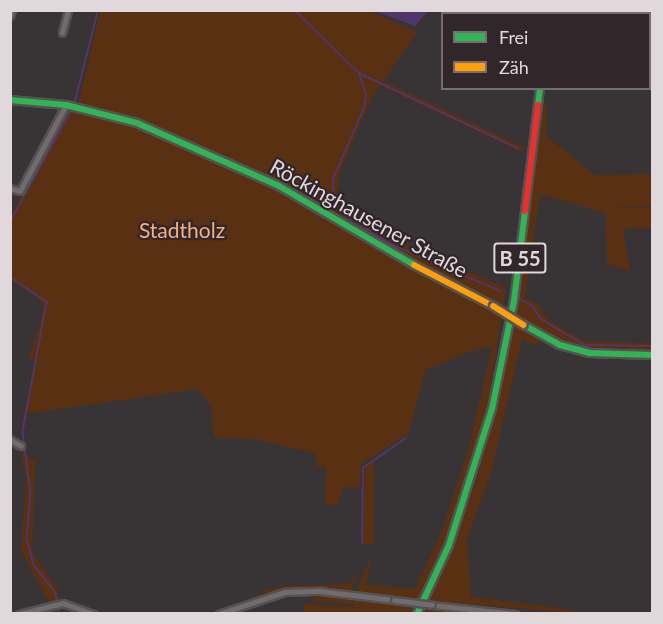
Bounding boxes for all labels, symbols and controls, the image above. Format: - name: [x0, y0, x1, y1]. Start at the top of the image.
- legend: [441, 12, 651, 90]
- text: Frei: [499, 26, 528, 48]
- text: Zäh: [499, 56, 529, 78]
- street label: Röckinghausener Straße: [266, 153, 472, 283]
- park label: Stadtholz: [139, 217, 225, 243]
- road number: B 55: [493, 241, 547, 275]

